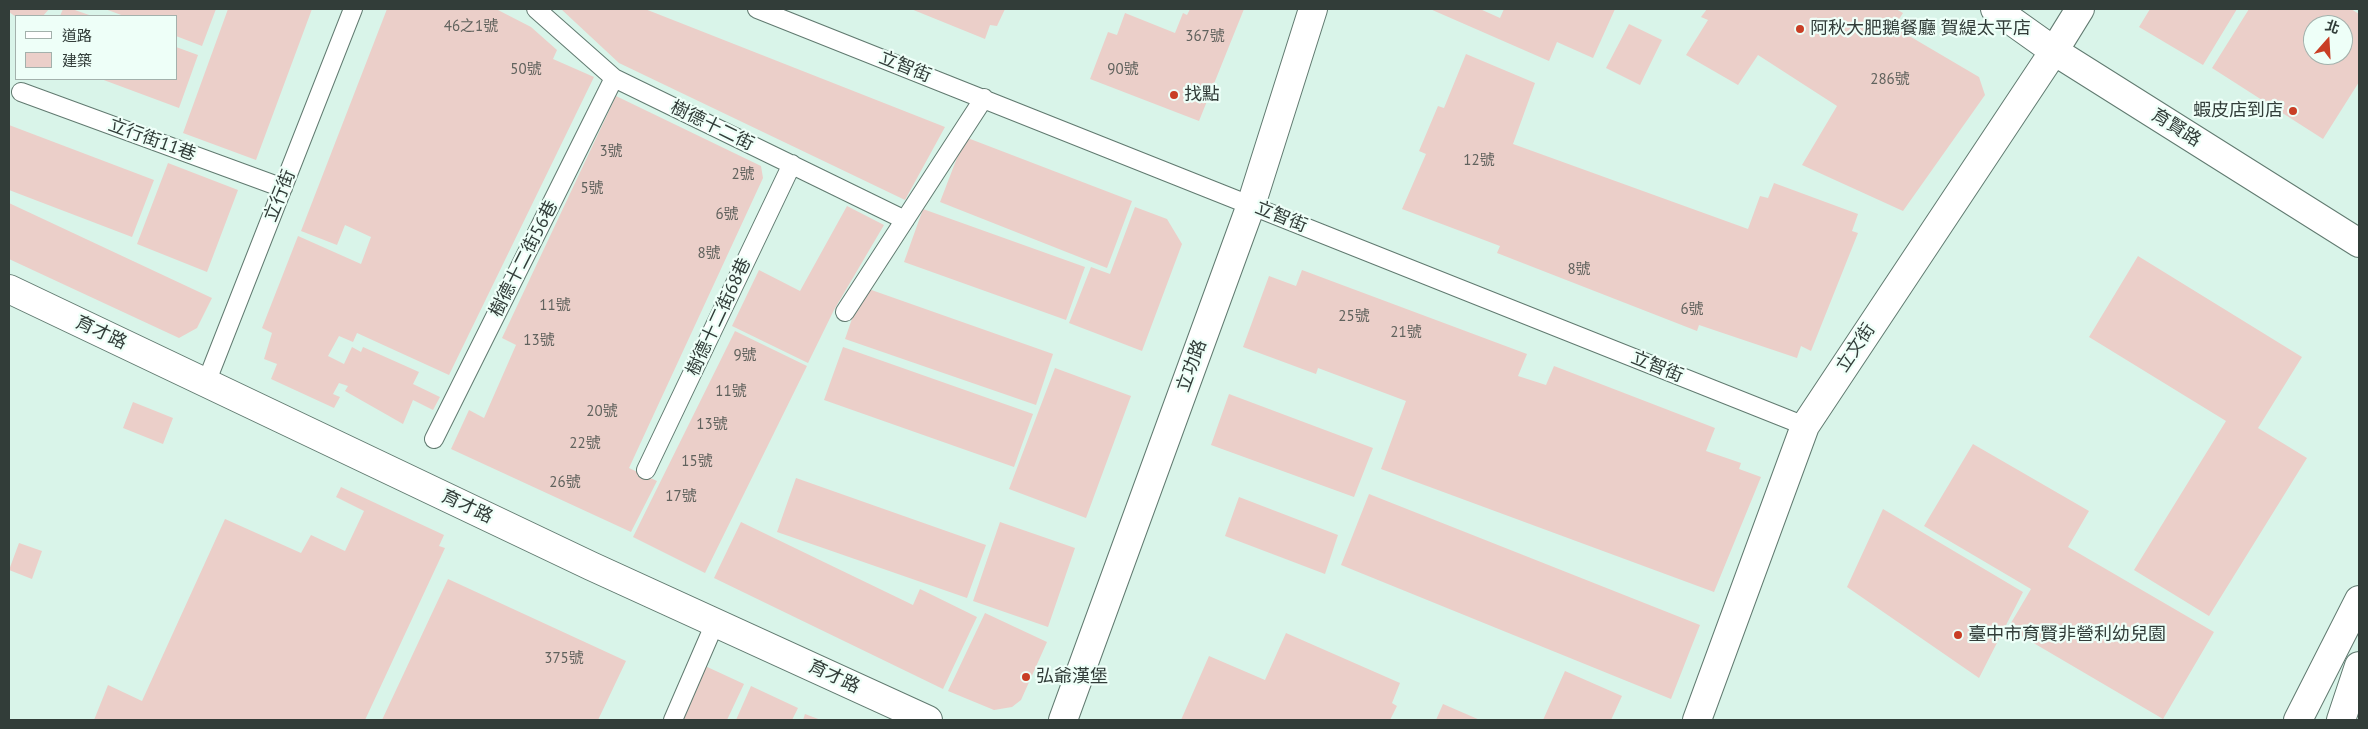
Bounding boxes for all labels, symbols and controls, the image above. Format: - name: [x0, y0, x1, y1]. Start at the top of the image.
- legend: [15, 15, 178, 80]
- north arrow: [2303, 15, 2353, 65]
- text: 北: [2323, 16, 2342, 38]
- house number: 46之1號: [444, 18, 498, 36]
- place label: 阿秋大肥鵝餐廳 賀緹太平店: [1810, 18, 2031, 40]
- marker: 阿秋大肥鵝餐廳 賀緹太平店: [1794, 23, 1806, 35]
- text: 道路: [62, 26, 92, 45]
- house number: 367號: [1185, 28, 1225, 46]
- street label: 立智街: [876, 47, 934, 87]
- text: 建築: [62, 51, 92, 70]
- house number: 50號: [510, 61, 542, 79]
- house number: 90號: [1107, 61, 1139, 79]
- house number: 286號: [1870, 71, 1910, 89]
- place label: 找點: [1184, 84, 1220, 106]
- marker: 找點: [1168, 89, 1180, 101]
- street label: 樹德十二街: [667, 97, 757, 155]
- place label: 蝦皮店到店: [2193, 100, 2283, 122]
- street label: 育賢路: [2147, 105, 2205, 151]
- marker: 蝦皮店到店: [2287, 105, 2299, 117]
- street label: 立行街11巷: [105, 114, 199, 166]
- house number: 3號: [599, 143, 623, 161]
- house number: 12號: [1463, 152, 1495, 170]
- house number: 2號: [731, 166, 755, 184]
- street label: 立行街: [260, 167, 300, 225]
- house number: 5號: [580, 180, 604, 198]
- street label: 樹德十二街56巷: [485, 197, 563, 321]
- street label: 立智街: [1252, 197, 1310, 237]
- house number: 6號: [715, 206, 739, 224]
- house number: 8號: [697, 245, 721, 263]
- street label: 樹德十二街68巷: [682, 255, 756, 379]
- house number: 8號: [1567, 261, 1591, 279]
- house number: 11號: [539, 297, 571, 315]
- house number: 6號: [1680, 301, 1704, 319]
- house number: 25號: [1338, 308, 1370, 326]
- street label: 育才路: [72, 312, 130, 354]
- street label: 立文街: [1832, 320, 1880, 376]
- house number: 21號: [1390, 324, 1422, 342]
- house number: 13號: [523, 332, 555, 350]
- street label: 立功路: [1173, 337, 1211, 395]
- house number: 9號: [733, 347, 757, 365]
- street label: 立智街: [1628, 347, 1686, 387]
- house number: 11號: [715, 383, 747, 401]
- house number: 20號: [586, 403, 618, 421]
- house number: 13號: [696, 416, 728, 434]
- house number: 22號: [569, 435, 601, 453]
- house number: 15號: [681, 453, 713, 471]
- house number: 26號: [549, 474, 581, 492]
- street label: 育才路: [438, 486, 496, 528]
- house number: 17號: [665, 488, 697, 506]
- place label: 臺中市育賢非營利幼兒園: [1968, 624, 2166, 646]
- marker: 臺中市育賢非營利幼兒園: [1952, 629, 1964, 641]
- house number: 375號: [544, 650, 584, 668]
- street label: 育才路: [805, 656, 863, 698]
- place label: 弘爺漢堡: [1036, 666, 1108, 688]
- marker: 弘爺漢堡: [1020, 671, 1032, 683]

